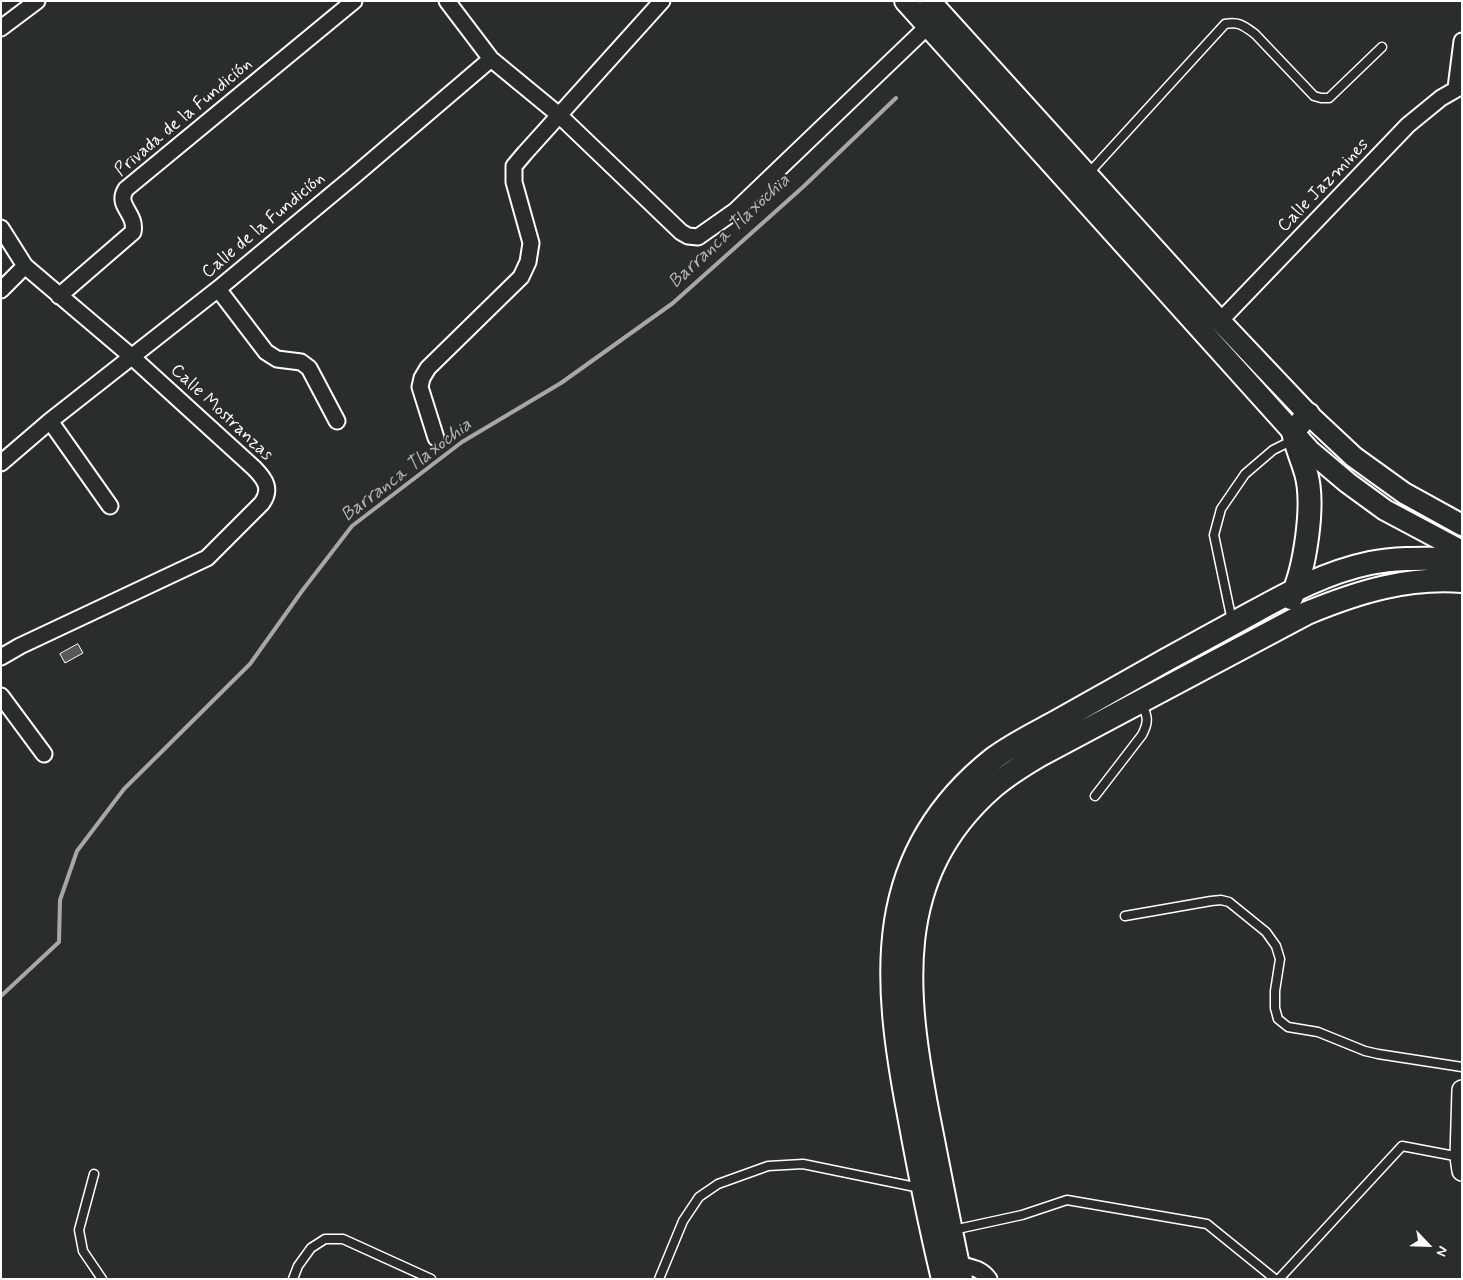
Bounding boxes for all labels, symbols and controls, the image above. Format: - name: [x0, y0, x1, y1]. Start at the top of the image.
- street label: Privada de la Fundición: [111, 54, 257, 182]
- street label: Calle Jazmines: [1274, 135, 1374, 237]
- street label: Calle de la Fundición: [198, 168, 330, 284]
- water label: Barranca Tlaxochia: [665, 170, 795, 294]
- street label: Calle Mostranzas: [165, 360, 277, 466]
- water label: Barranca Tlaxochia: [337, 414, 477, 528]
- north arrow: [1403, 1220, 1453, 1270]
- text: N: [1432, 1243, 1452, 1259]

